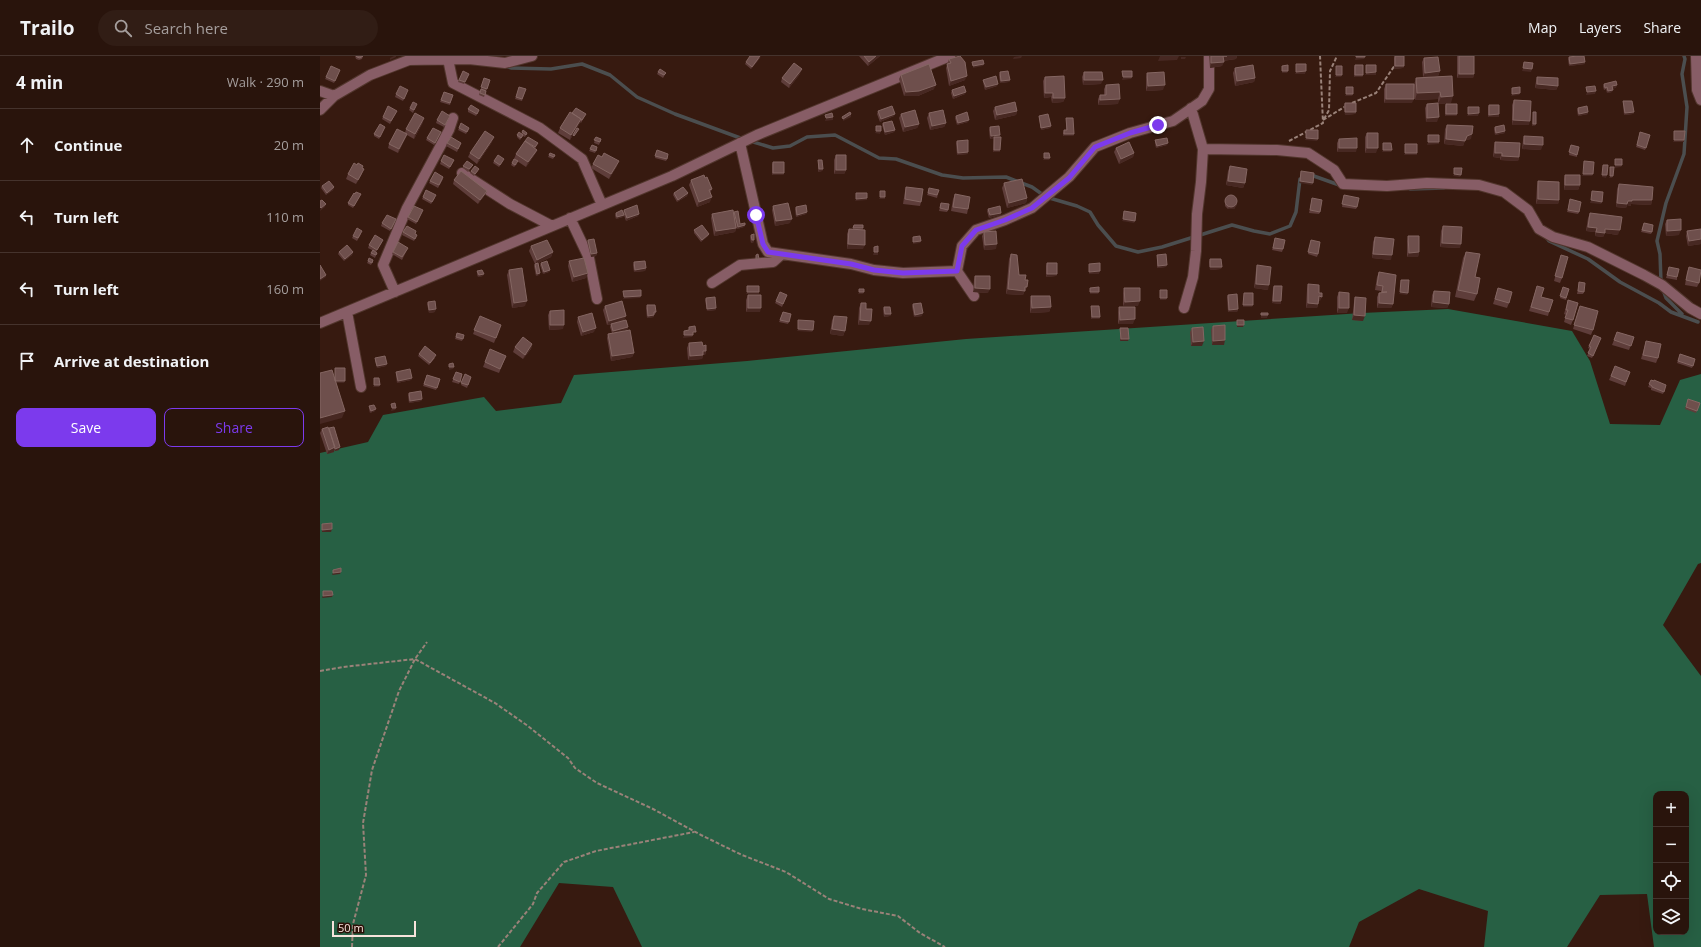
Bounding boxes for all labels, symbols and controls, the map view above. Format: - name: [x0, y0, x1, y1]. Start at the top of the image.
- search box: [98, 10, 378, 46]
- text: Trailo: [20, 15, 74, 41]
- icon: search: [112, 17, 134, 39]
- text: Search here: [144, 18, 228, 38]
- text: Map: [1528, 18, 1557, 37]
- text: Layers: [1579, 18, 1621, 37]
- text: Share: [1643, 18, 1681, 37]
- text: 4 min: [16, 71, 63, 94]
- text: Walk · 290 m: [227, 73, 304, 91]
- route end: [1149, 116, 1167, 134]
- icon: ahead: [16, 134, 38, 156]
- text: Continue: [54, 135, 122, 155]
- text: 20 m: [274, 136, 304, 154]
- icon: left: [16, 206, 38, 228]
- route start: [747, 206, 765, 224]
- text: Turn left: [54, 207, 119, 227]
- text: 110 m: [266, 208, 304, 226]
- icon: left: [16, 278, 38, 300]
- text: Turn left: [54, 279, 119, 299]
- text: 160 m: [266, 280, 304, 298]
- icon: arrive: [16, 350, 38, 372]
- text: Arrive at destination: [54, 351, 209, 371]
- button: Save: [16, 408, 156, 447]
- button: Share: [164, 408, 304, 447]
- map controls: [1653, 791, 1689, 935]
- button: +: [1653, 791, 1689, 827]
- button: −: [1653, 827, 1689, 863]
- button: locate: [1653, 863, 1689, 899]
- button: layers: [1653, 899, 1689, 935]
- scale bar: [332, 919, 416, 938]
- text: 50 m: [338, 920, 364, 935]

